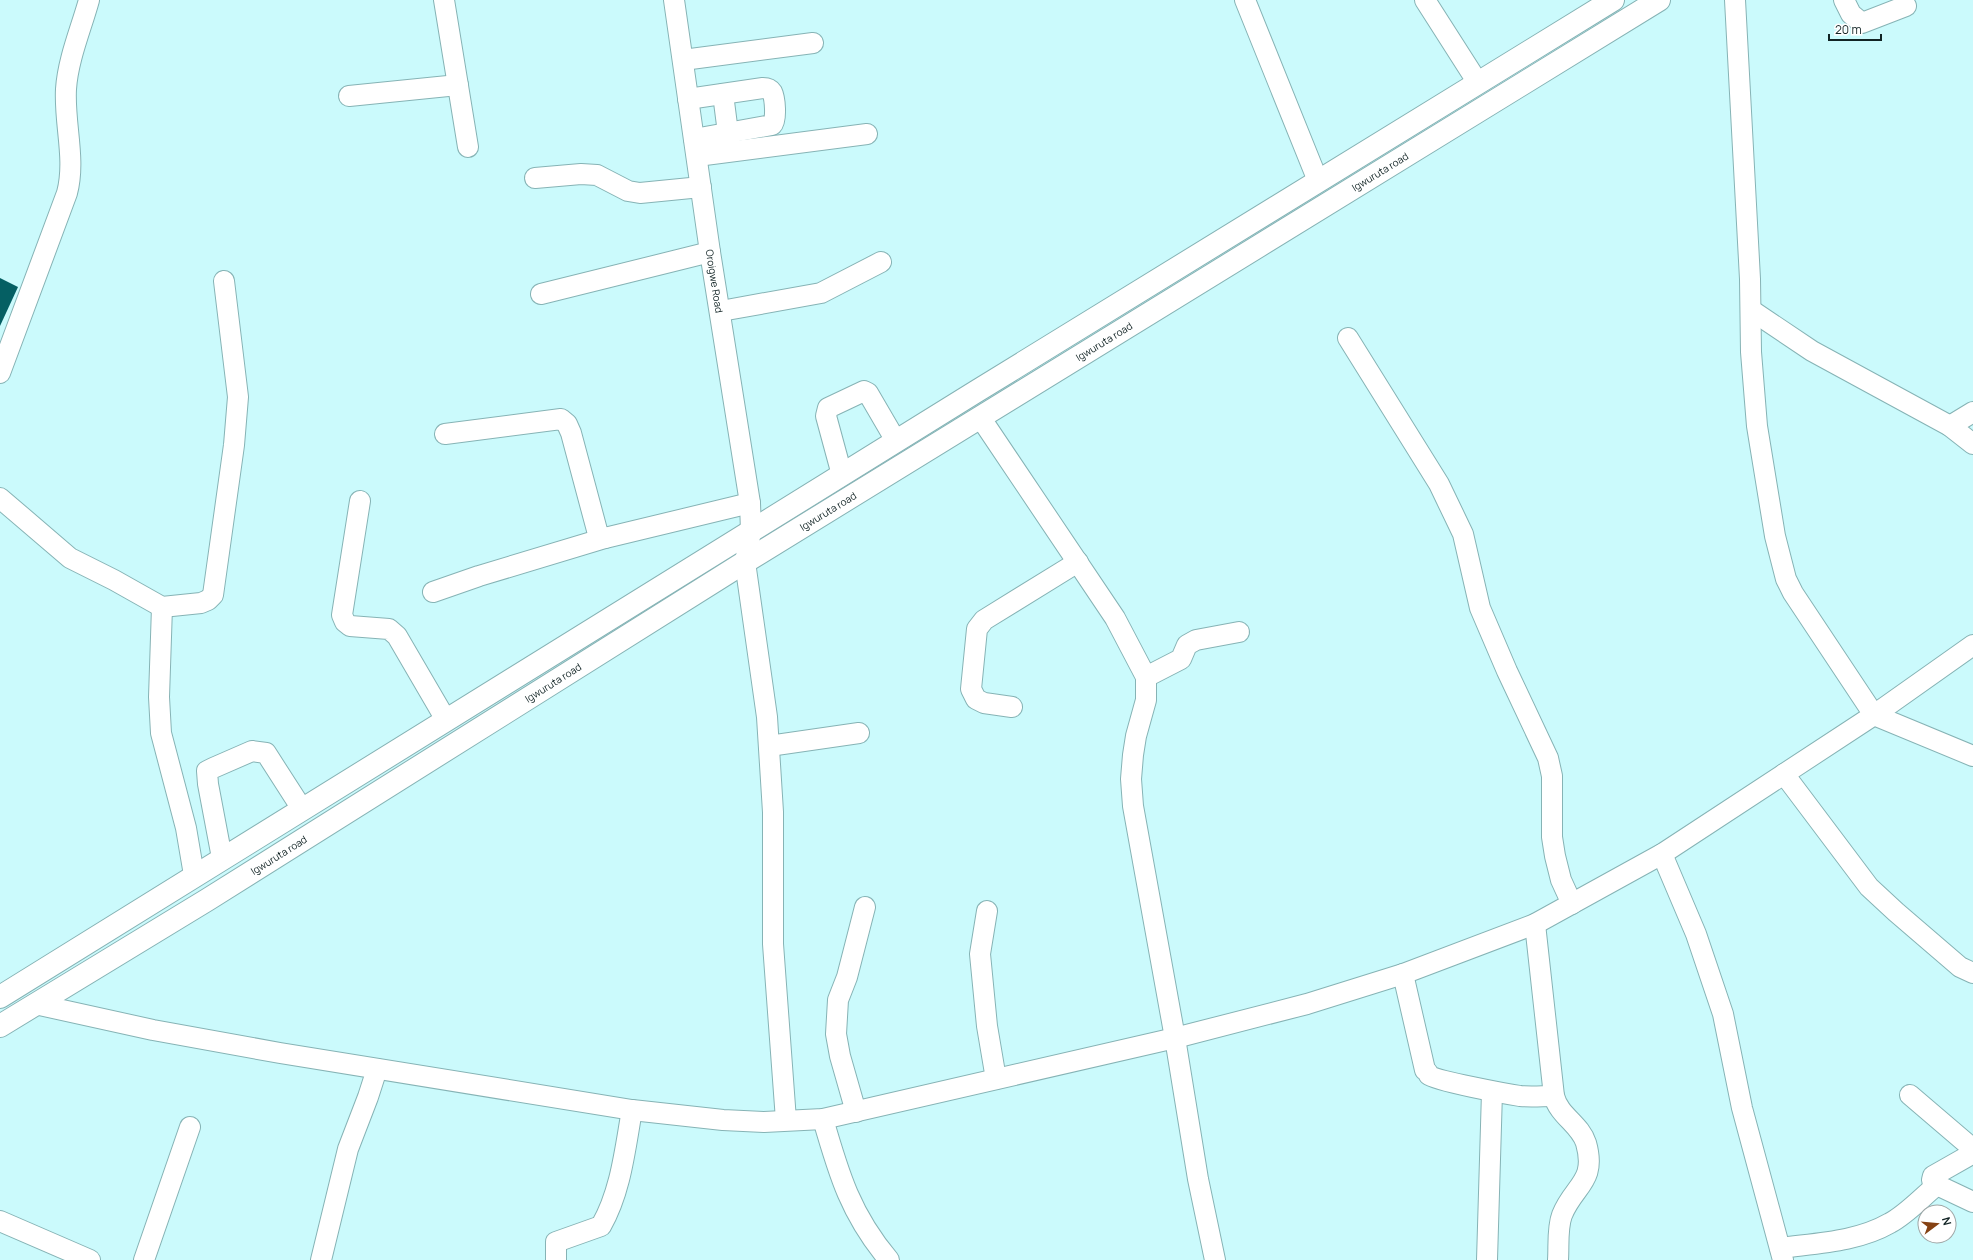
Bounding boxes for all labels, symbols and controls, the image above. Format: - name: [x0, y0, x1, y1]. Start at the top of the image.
- scale bar: [1829, 16, 1881, 42]
- text: 20 m: [1835, 21, 1862, 38]
- street label: Igwuruta road: [1349, 149, 1411, 194]
- street label: Oroigwe Road: [703, 248, 727, 314]
- street label: Igwuruta road: [1073, 319, 1135, 364]
- street label: Igwuruta road: [797, 488, 859, 534]
- street label: Igwuruta road: [522, 660, 584, 706]
- street label: Igwuruta road: [248, 832, 310, 878]
- north arrow: [1917, 1204, 1957, 1244]
- text: N: [1939, 1215, 1955, 1227]

